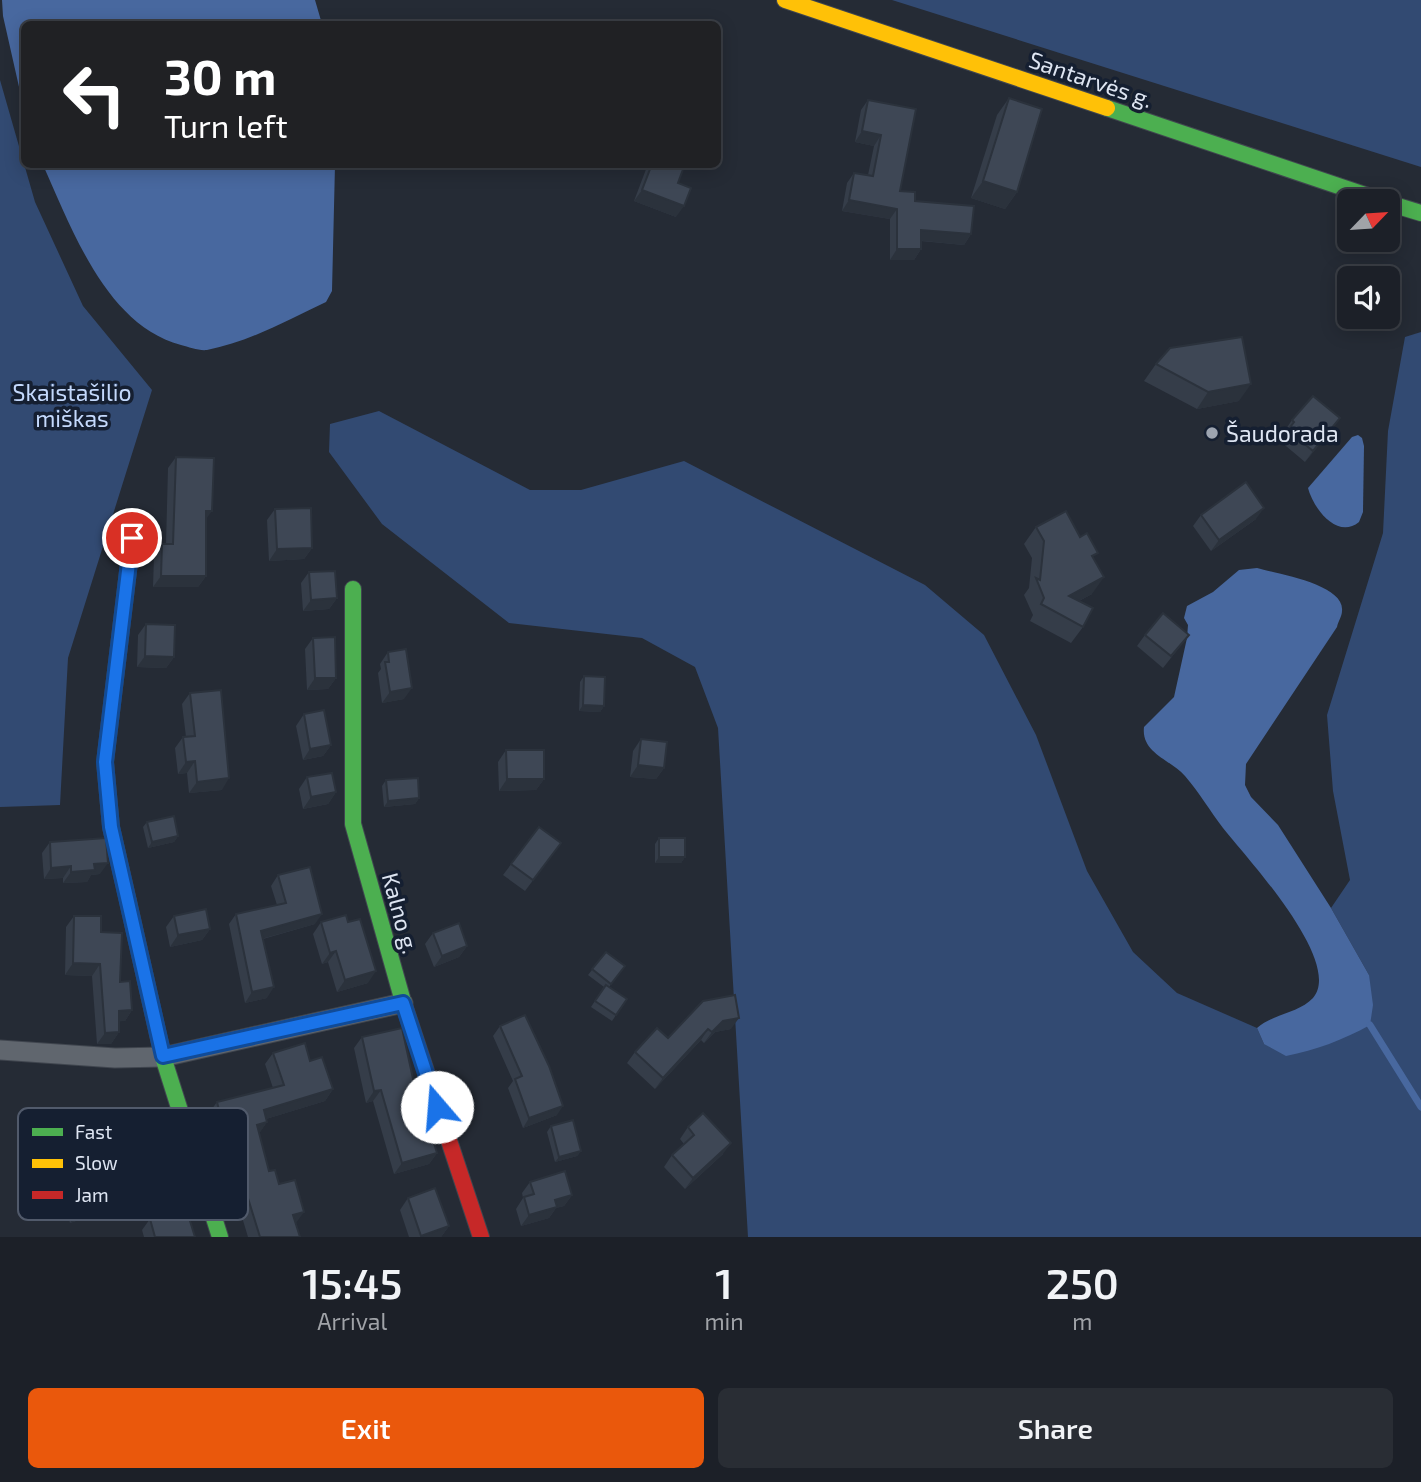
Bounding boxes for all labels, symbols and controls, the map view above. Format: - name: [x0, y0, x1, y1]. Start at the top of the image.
- street label: Santarvės g.: [1026, 45, 1156, 113]
- text: 30 m: [164, 46, 276, 105]
- icon: left: [49, 49, 140, 140]
- text: Turn left: [164, 106, 288, 144]
- north arrow: [1337, 189, 1400, 252]
- map controls: [1337, 189, 1400, 329]
- button: sound: [1337, 266, 1400, 329]
- park label: Skaistašilio miškas: [12, 378, 132, 432]
- place label: Šaudorada: [1226, 419, 1339, 447]
- marker: Šaudorada: [1204, 425, 1220, 441]
- pin: [102, 508, 162, 568]
- icon: arrive: [113, 519, 151, 557]
- street label: Kalno g.: [377, 869, 425, 957]
- position arrow: [400, 1070, 474, 1144]
- legend: [18, 1108, 248, 1220]
- text: Fast: [75, 1120, 112, 1143]
- text: Slow: [75, 1151, 118, 1174]
- text: Jam: [75, 1183, 109, 1206]
- text: 15:45: [302, 1257, 402, 1307]
- text: 1: [715, 1257, 733, 1307]
- text: 250: [1046, 1257, 1119, 1307]
- text: Arrival: [317, 1307, 387, 1335]
- text: min: [704, 1307, 744, 1335]
- text: m: [1072, 1307, 1092, 1335]
- button: Exit: [28, 1388, 704, 1468]
- button: Share: [718, 1388, 1393, 1468]

